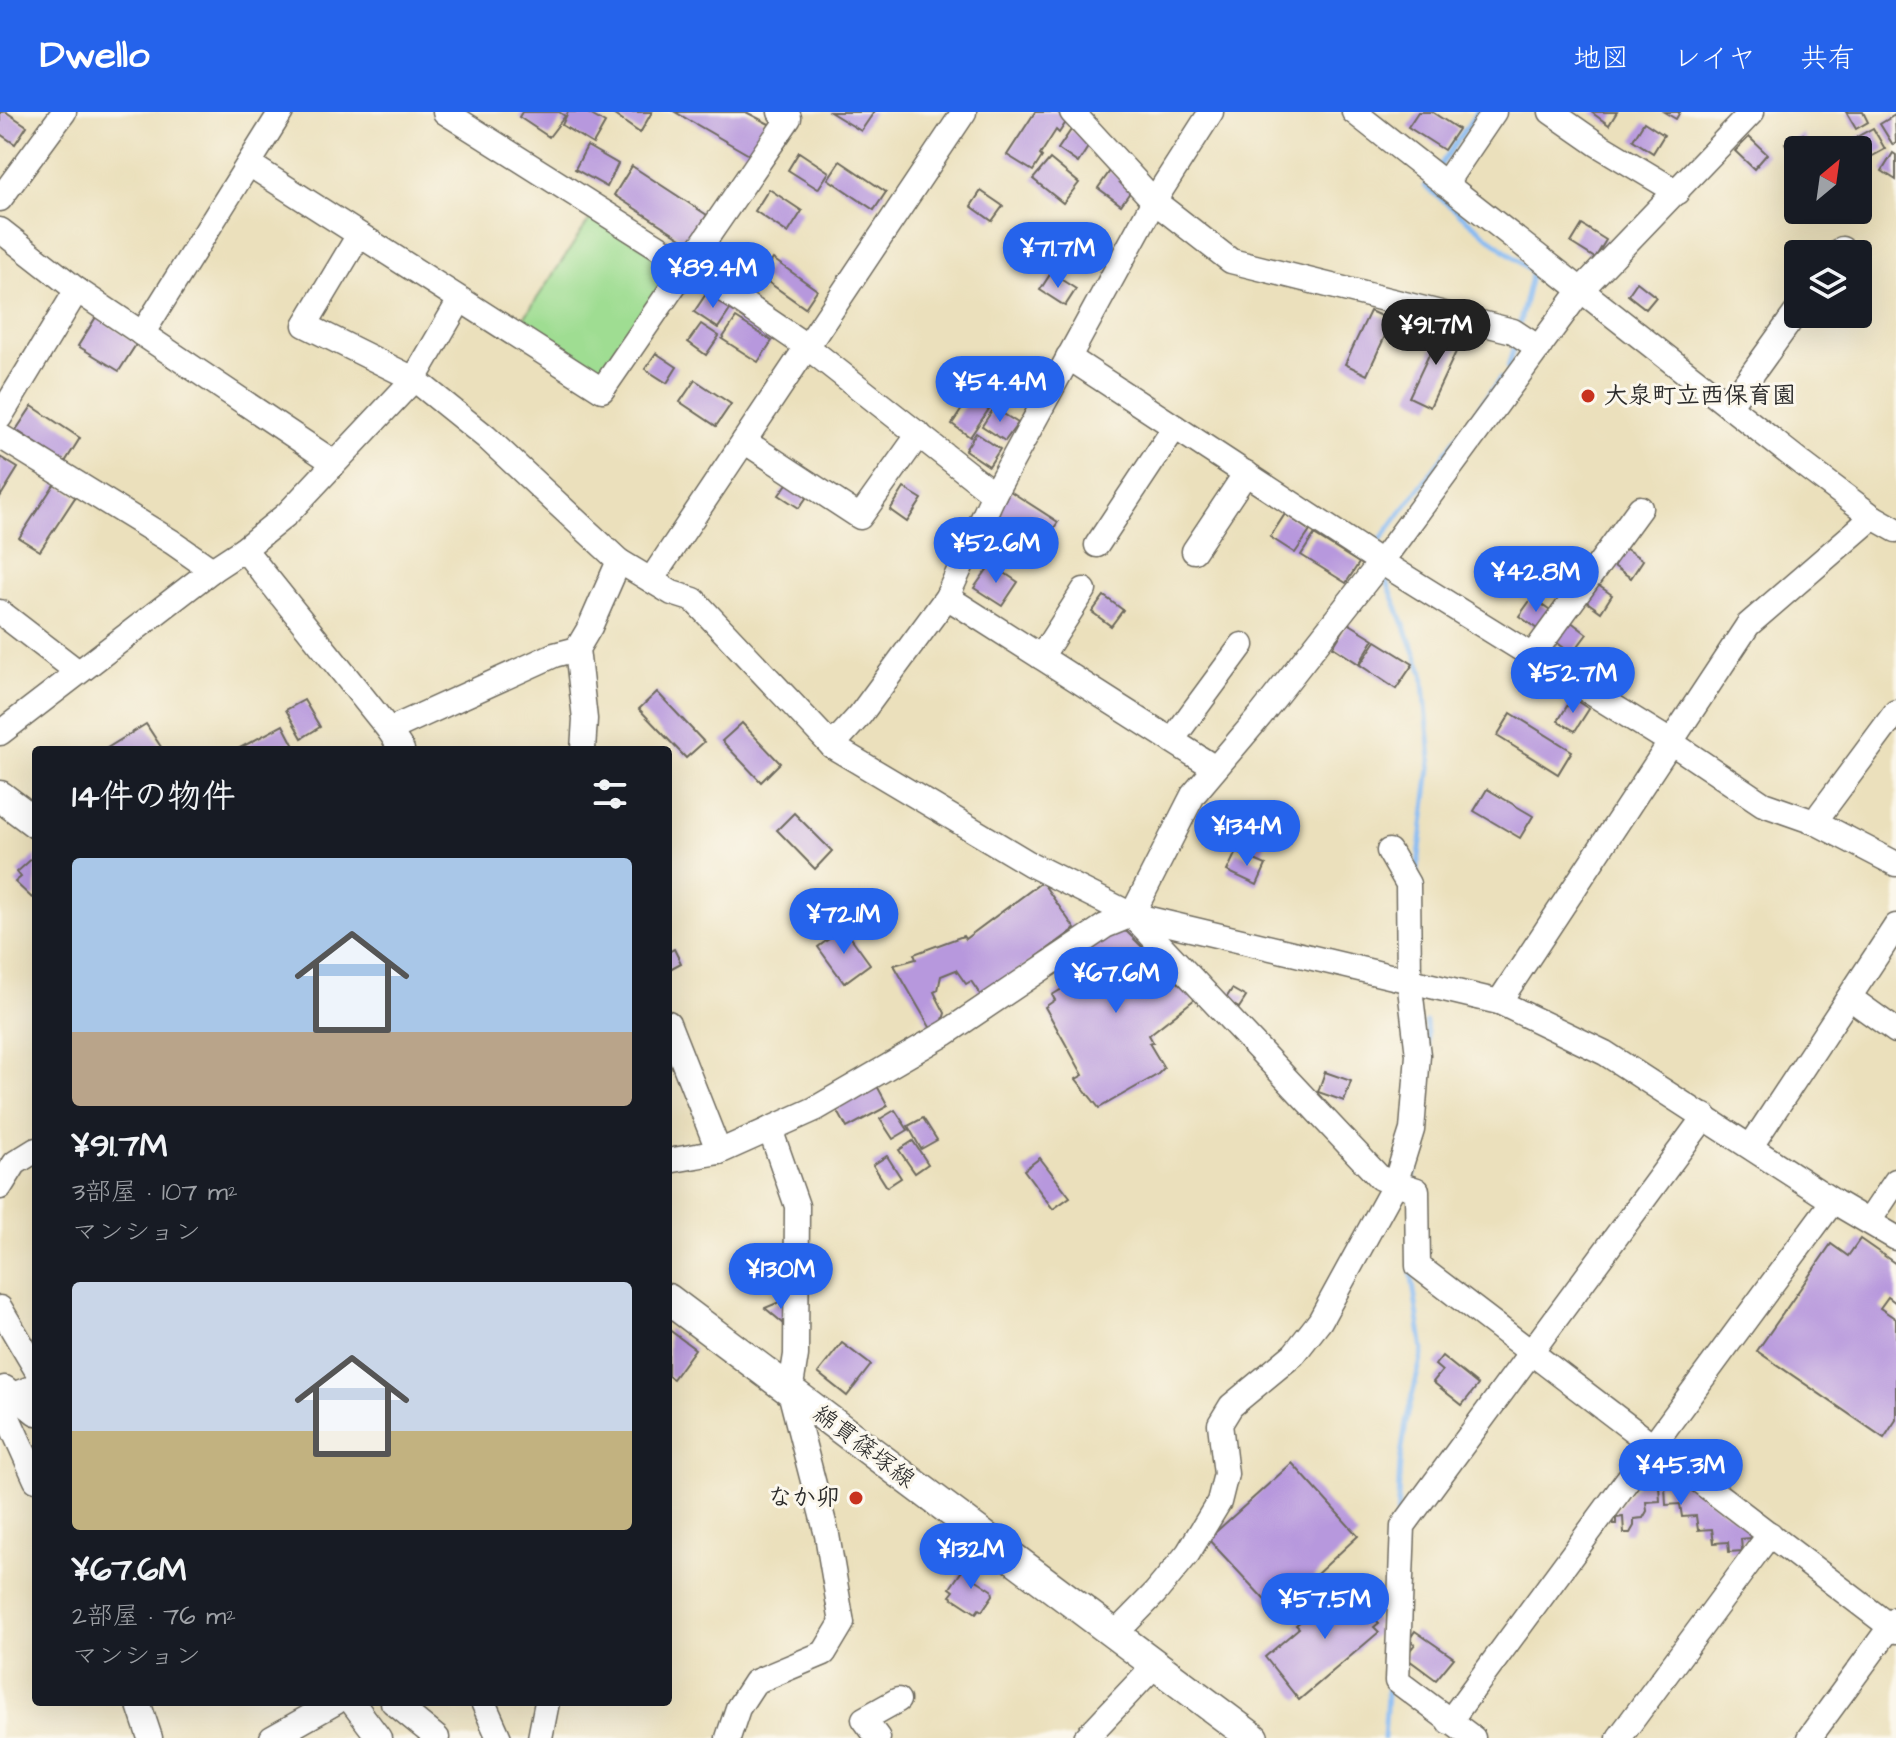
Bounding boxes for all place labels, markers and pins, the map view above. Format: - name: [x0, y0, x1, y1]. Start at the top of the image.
- pin: ¥71.7M: [993, 222, 1123, 290]
- pin: ¥89.4M: [648, 242, 778, 310]
- pin: ¥91.7M: [1371, 299, 1501, 367]
- pin: ¥54.4M: [935, 356, 1065, 424]
- place label: 大泉町立西保育園: [1604, 379, 1796, 413]
- marker: 大泉町立西保育園: [1579, 387, 1597, 405]
- pin: ¥52.6M: [931, 517, 1061, 585]
- pin: ¥42.8M: [1471, 546, 1601, 614]
- pin: ¥52.7M: [1508, 647, 1638, 715]
- pin: ¥134M: [1191, 800, 1303, 868]
- pin: ¥72.1M: [779, 888, 909, 956]
- pin: ¥67.6M: [1051, 947, 1181, 1015]
- pin: ¥130M: [725, 1243, 837, 1311]
- pin: ¥45.3M: [1616, 1439, 1746, 1507]
- place label: なか卯: [768, 1481, 840, 1515]
- marker: なか卯: [847, 1489, 865, 1507]
- pin: ¥132M: [915, 1523, 1027, 1591]
- pin: ¥57.5M: [1260, 1573, 1390, 1641]

